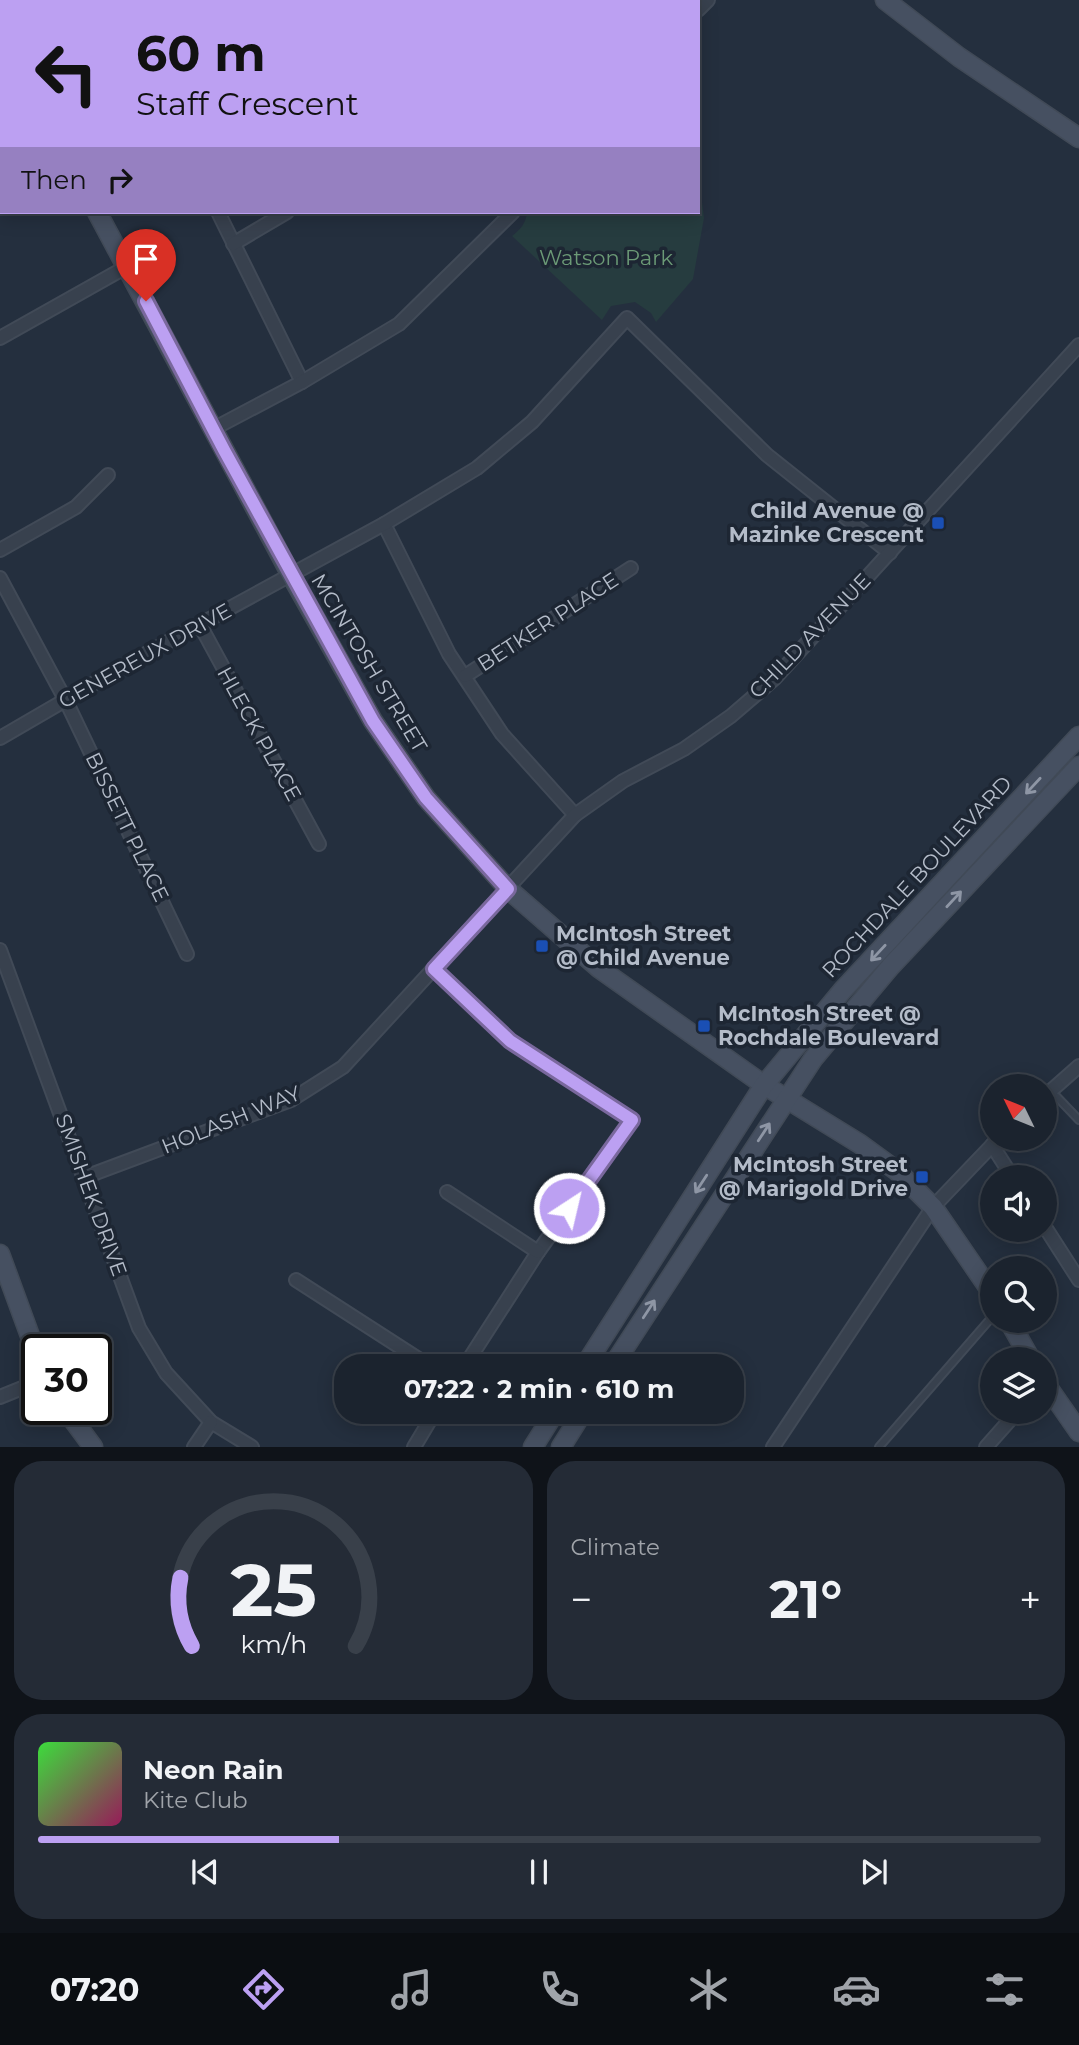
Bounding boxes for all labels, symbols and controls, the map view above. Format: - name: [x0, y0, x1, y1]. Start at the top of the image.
- text: 60 m: [136, 24, 266, 83]
- icon: left: [21, 28, 112, 119]
- text: Staff Crescent: [136, 84, 359, 123]
- icon: right: [101, 161, 139, 199]
- text: Then: [21, 164, 87, 196]
- pin: [116, 229, 176, 301]
- icon: arrive: [127, 240, 165, 278]
- park label: Watson Park: [539, 245, 674, 270]
- place label: Child Avenue @ Mazinke Crescent: [729, 498, 924, 547]
- marker: Child Avenue @ Mazinke Crescent: [930, 515, 946, 531]
- street label: BETKER PLACE: [473, 567, 623, 676]
- street label: CHILD AVENUE: [744, 568, 876, 703]
- street label: MCINTOSH STREET: [306, 569, 433, 756]
- street label: GENEREUX DRIVE: [54, 598, 235, 713]
- street label: HLECK PLACE: [212, 662, 307, 805]
- street label: BISSETT PLACE: [81, 748, 174, 905]
- street label: ROCHDALE BOULEVARD: [817, 771, 1017, 983]
- one-way arrow: [1024, 777, 1041, 794]
- one-way arrow: [946, 890, 962, 908]
- place label: McIntosh Street @ Child Avenue: [556, 921, 731, 970]
- marker: McIntosh Street @ Child Avenue: [534, 938, 550, 954]
- one-way arrow: [870, 944, 886, 962]
- place label: McIntosh Street @ Rochdale Boulevard: [718, 1001, 939, 1050]
- marker: McIntosh Street @ Rochdale Boulevard: [696, 1018, 712, 1034]
- north arrow: [980, 1074, 1057, 1152]
- map controls: [980, 1074, 1057, 1424]
- street label: HOLASH WAY: [158, 1080, 305, 1159]
- street label: SMISHEK DRIVE: [51, 1110, 132, 1279]
- one-way arrow: [757, 1123, 771, 1143]
- place label: McIntosh Street @ Marigold Drive: [719, 1152, 908, 1201]
- button: sound: [980, 1165, 1057, 1242]
- marker: McIntosh Street @ Marigold Drive: [914, 1169, 930, 1185]
- position arrow: [532, 1171, 606, 1245]
- one-way arrow: [694, 1173, 708, 1193]
- button: search: [980, 1256, 1057, 1333]
- one-way arrow: [643, 1300, 657, 1320]
- speed limit sign: 30: [21, 1334, 112, 1425]
- button: layers: [980, 1347, 1057, 1424]
- text: 07:22 · 2 min · 610 m: [404, 1373, 674, 1405]
- text: Climate: [571, 1533, 660, 1561]
- text: 25: [230, 1547, 316, 1635]
- text: 21°: [769, 1568, 842, 1631]
- text: −: [571, 1576, 592, 1623]
- text: +: [1019, 1576, 1041, 1623]
- text: km/h: [240, 1629, 307, 1659]
- text: Neon Rain: [143, 1754, 284, 1786]
- text: Kite Club: [143, 1786, 248, 1814]
- icon: previous: [186, 1853, 224, 1891]
- icon: pause: [520, 1853, 558, 1891]
- icon: next: [855, 1853, 893, 1891]
- icon: directions: [239, 1965, 288, 2014]
- icon: music: [387, 1965, 436, 2014]
- icon: phone: [535, 1965, 584, 2014]
- icon: climate: [684, 1965, 733, 2014]
- icon: car: [832, 1965, 881, 2014]
- icon: filters: [980, 1965, 1029, 2014]
- text: 07:20: [50, 1970, 139, 2009]

